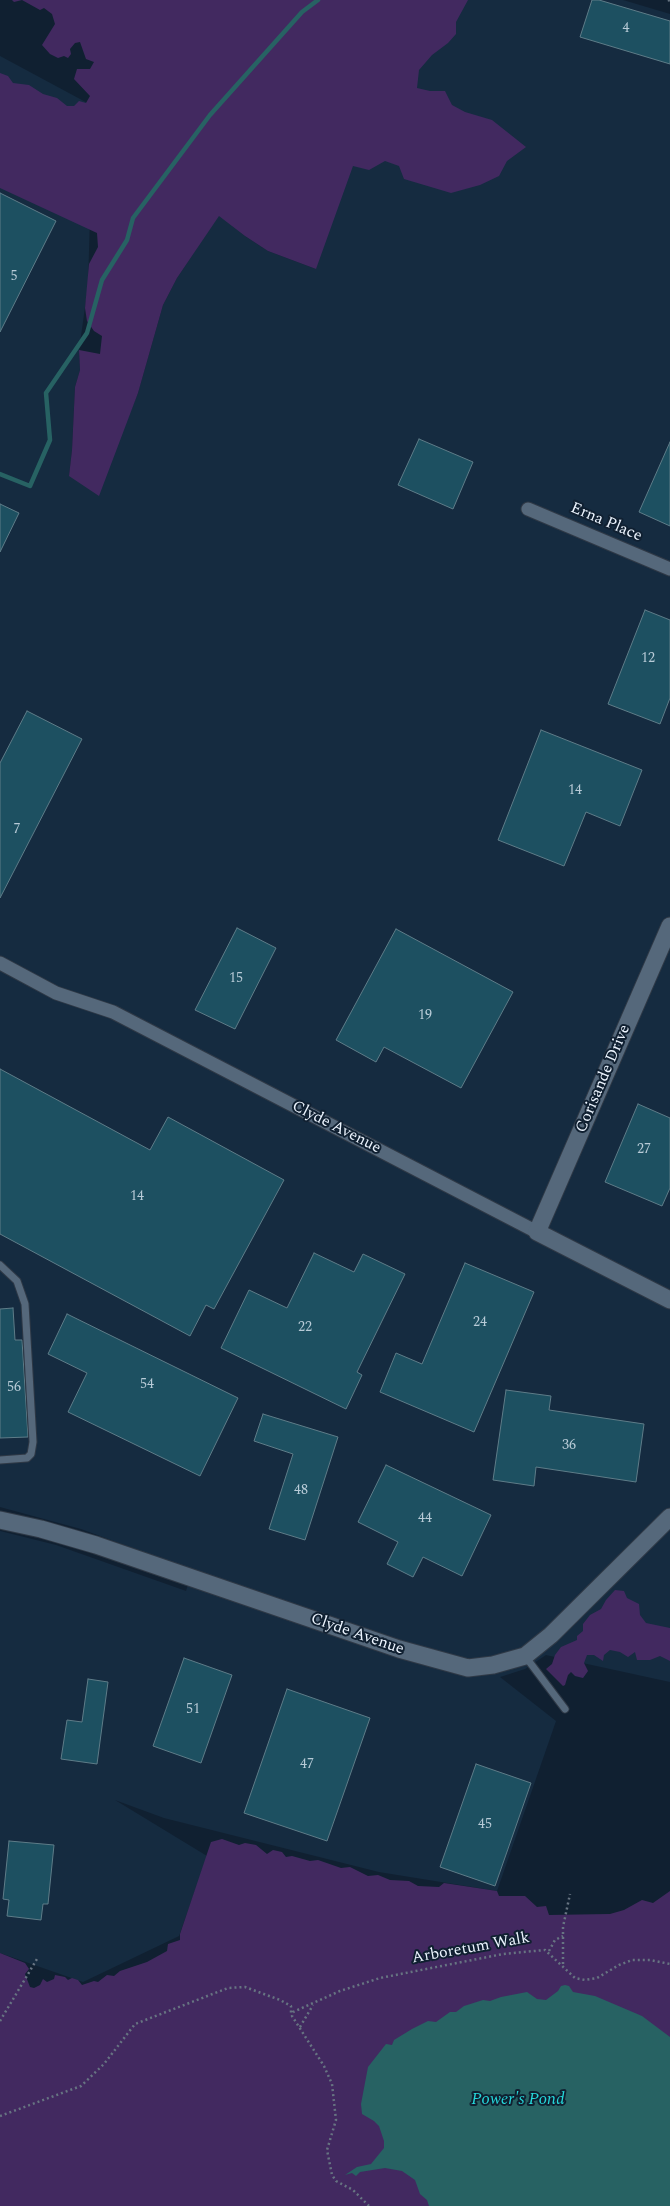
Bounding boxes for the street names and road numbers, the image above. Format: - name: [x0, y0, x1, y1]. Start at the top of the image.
- street label: Erna Place: [567, 499, 645, 547]
- street label: Corisande Drive: [573, 1022, 635, 1136]
- street label: Clyde Avenue: [288, 1097, 384, 1159]
- street label: Clyde Avenue: [308, 1610, 406, 1660]
- street label: Arboretum Walk: [411, 1929, 531, 1969]

